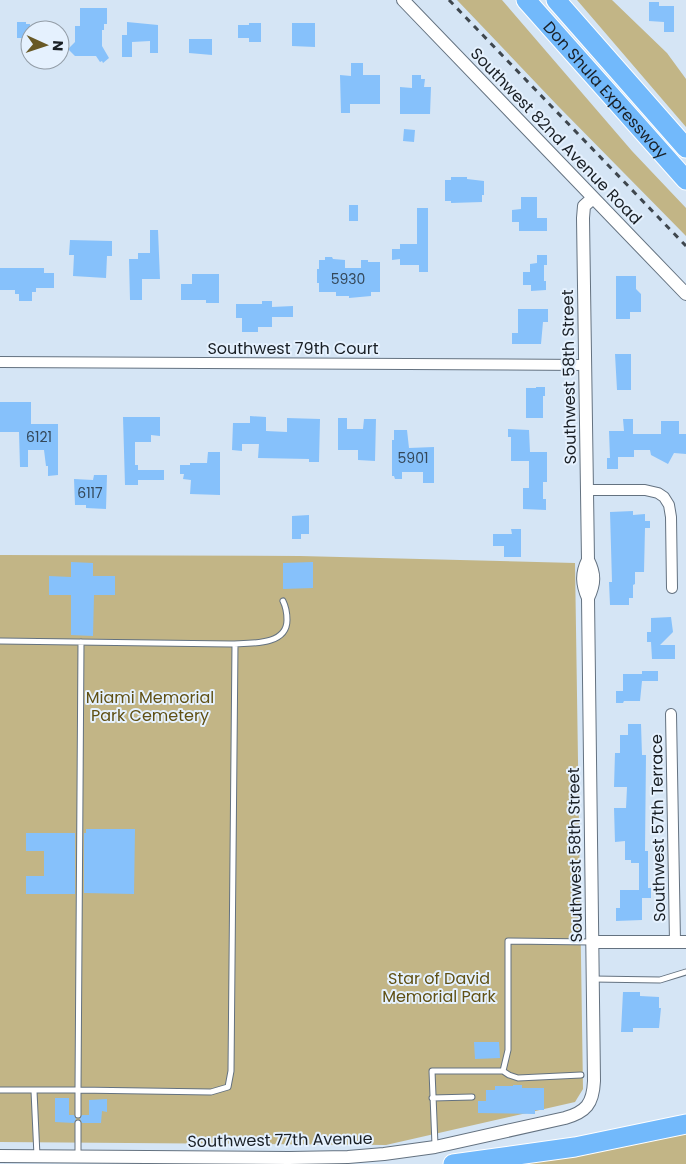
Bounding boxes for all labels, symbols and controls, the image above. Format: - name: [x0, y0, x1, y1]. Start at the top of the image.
- street label: Don Shula Expressway: [538, 16, 673, 164]
- north arrow: [20, 20, 70, 70]
- text: N: [48, 40, 68, 51]
- street label: Southwest 82nd Avenue Road: [465, 42, 647, 230]
- house number: 5930: [331, 269, 365, 289]
- street label: Southwest 58th Street: [556, 289, 582, 465]
- street label: Southwest 79th Court: [207, 337, 379, 360]
- house number: 6121: [26, 427, 52, 447]
- house number: 5901: [398, 448, 428, 468]
- house number: 6117: [77, 483, 103, 503]
- park label: Miami Memorial Park Cemetery: [86, 686, 214, 727]
- street label: Southwest 57th Terrace: [645, 734, 671, 922]
- street label: Southwest 58th Street: [562, 767, 588, 943]
- park label: Star of David Memorial Park: [382, 967, 497, 1008]
- street label: Southwest 77th Avenue: [187, 1127, 373, 1153]

